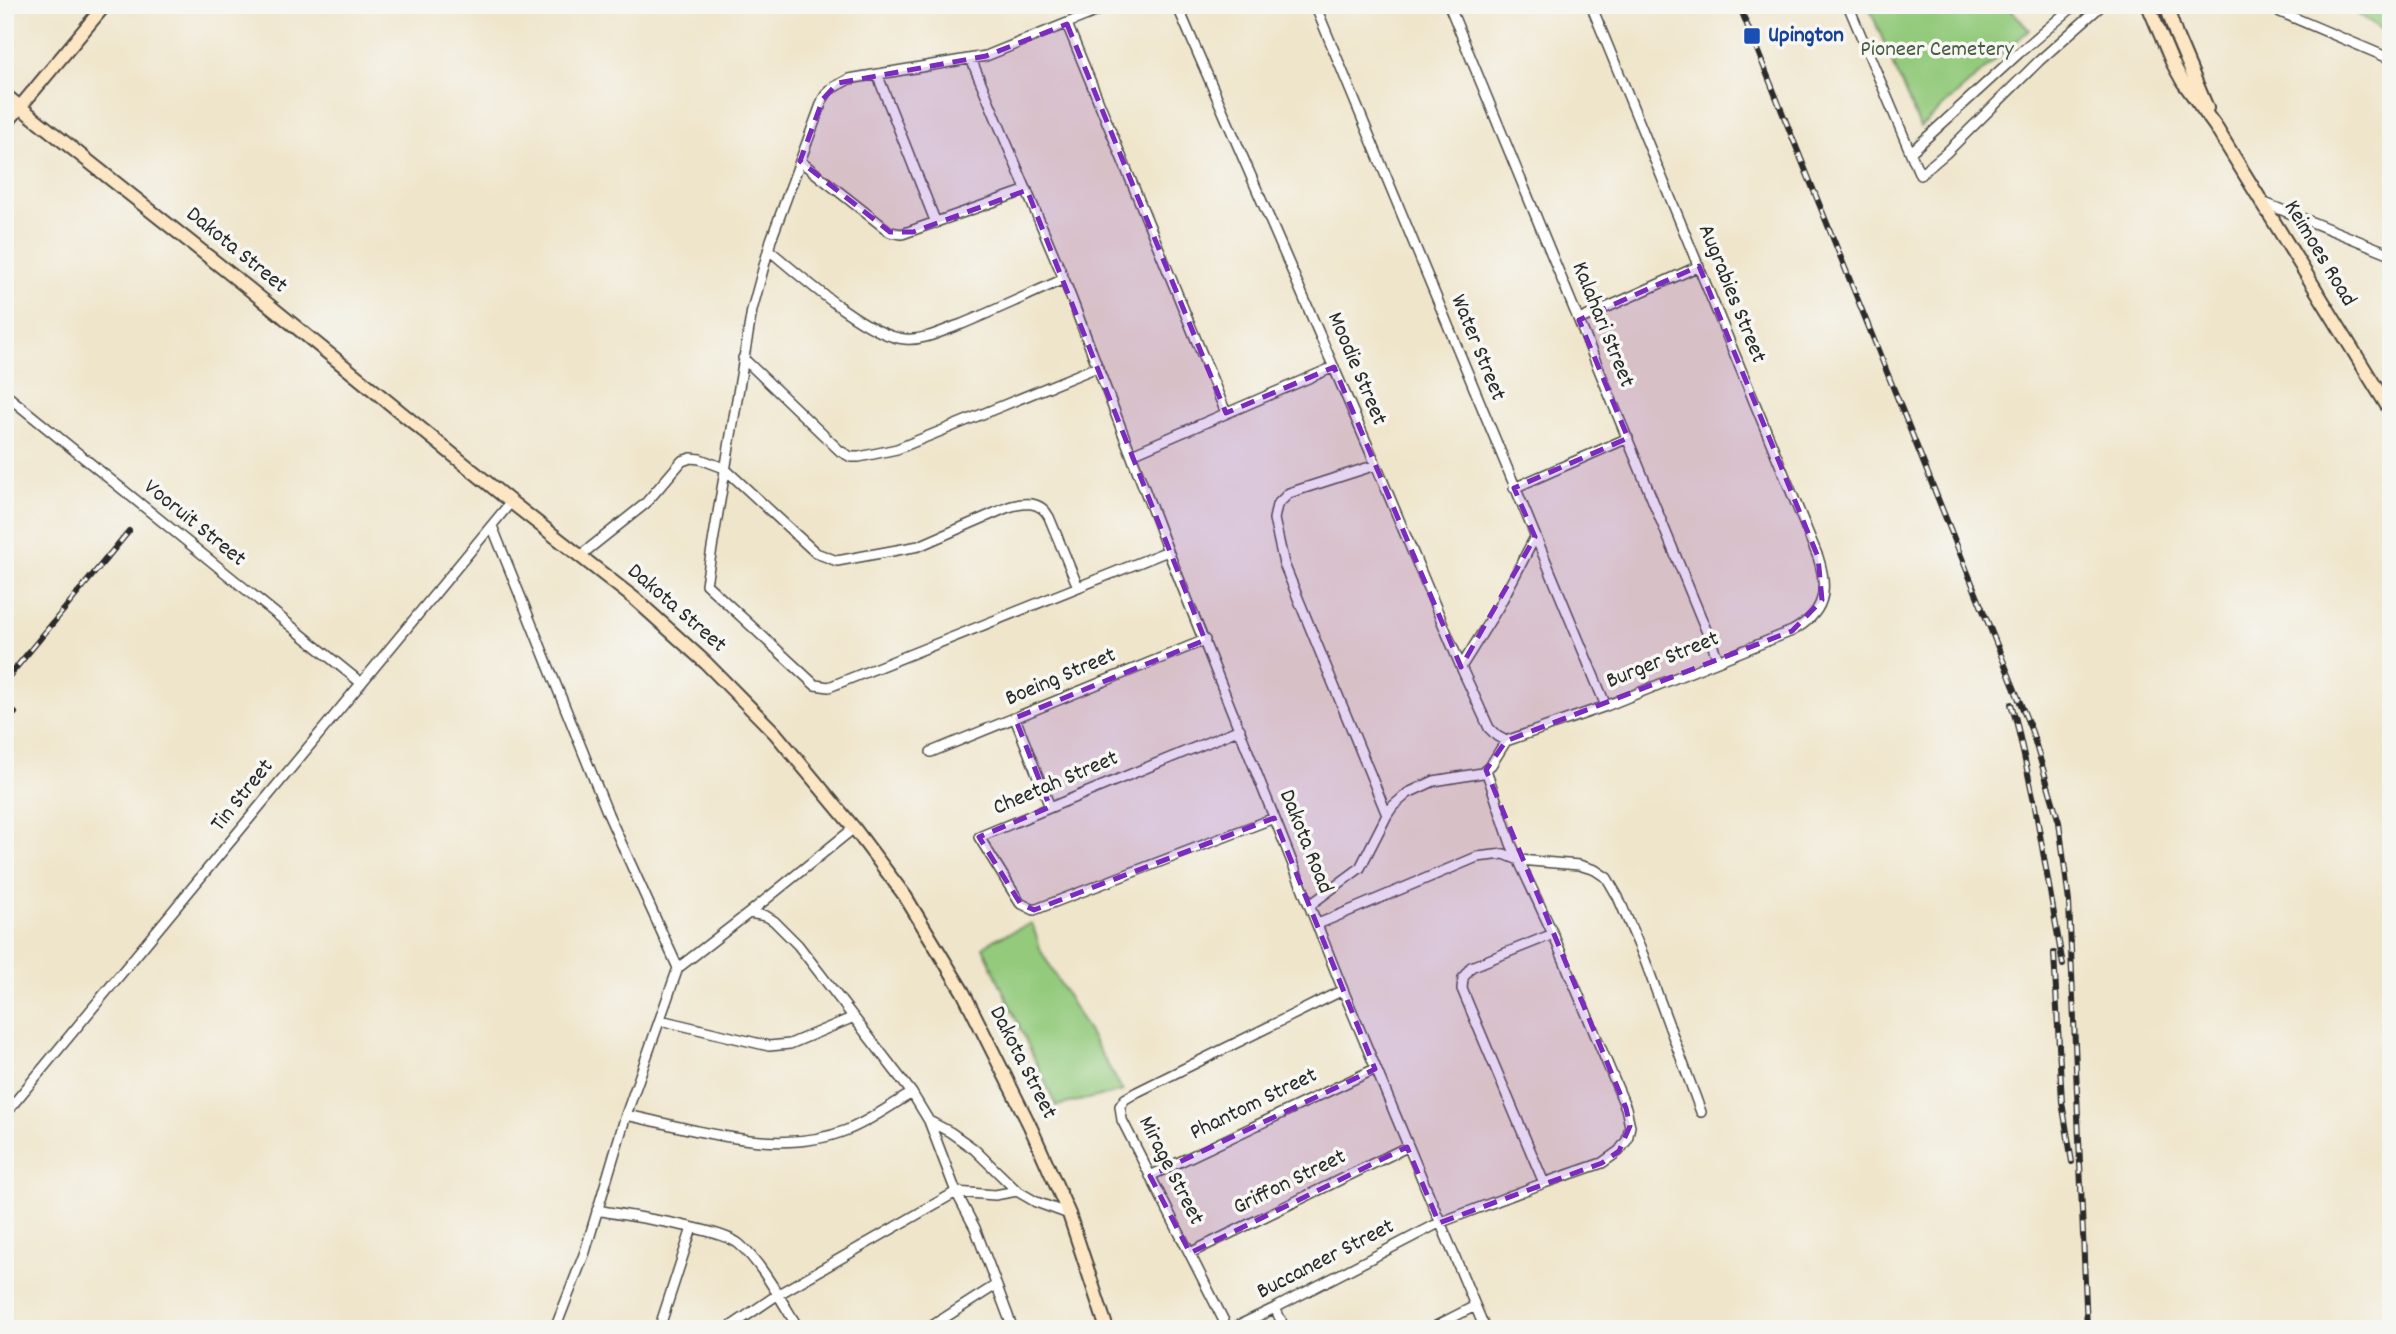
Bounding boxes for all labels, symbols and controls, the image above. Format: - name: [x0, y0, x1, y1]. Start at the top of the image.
- place label: Upington: [1768, 20, 1844, 53]
- marker: Upington: [1742, 26, 1762, 46]
- park label: Pioneer Cemetery: [1860, 34, 2014, 67]
- street label: Keimoes Road: [2274, 194, 2364, 314]
- street label: Dakota Street: [178, 200, 294, 302]
- street label: Augrabies Street: [1688, 220, 1774, 368]
- street label: Kalahari Street: [1562, 257, 1642, 393]
- street label: Water Street: [1441, 290, 1513, 406]
- street label: Moodie Street: [1317, 307, 1395, 431]
- street label: Vooruit Street: [135, 472, 253, 576]
- street label: Dakota Street: [619, 556, 733, 662]
- street label: Burger Street: [1602, 623, 1724, 699]
- street label: Boeing Street: [1001, 640, 1121, 716]
- street label: Cheetah Street: [988, 743, 1124, 825]
- street label: Tin Street: [203, 753, 283, 839]
- street label: Dakota Road: [1269, 785, 1341, 899]
- street label: Dakota Street: [979, 1001, 1065, 1125]
- street label: Phantom Street: [1185, 1060, 1323, 1150]
- street label: Mirage Street: [1128, 1111, 1212, 1231]
- street label: Griffon Street: [1228, 1141, 1352, 1225]
- street label: Buccaneer Street: [1251, 1211, 1401, 1309]

